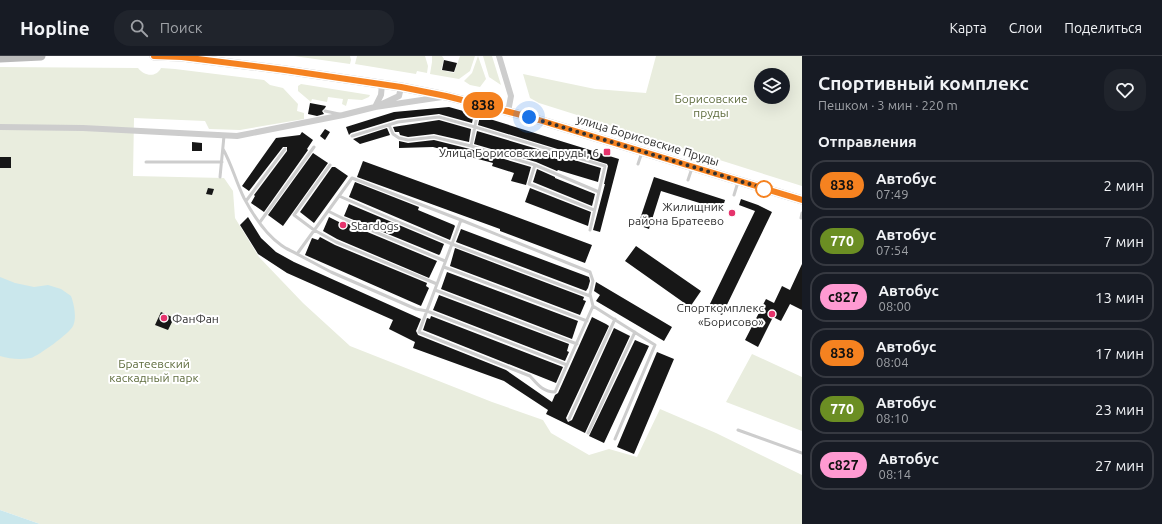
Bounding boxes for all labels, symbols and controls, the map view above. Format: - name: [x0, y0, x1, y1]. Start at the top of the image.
- search box: [114, 10, 394, 46]
- text: Hopline: [20, 17, 90, 39]
- icon: search: [128, 17, 150, 39]
- text: Поиск: [160, 19, 202, 36]
- text: Карта: [949, 20, 987, 36]
- text: Слои: [1009, 20, 1042, 36]
- text: Поделиться: [1064, 20, 1142, 36]
- map controls: [754, 68, 790, 104]
- button: layers: [754, 68, 790, 104]
- button: heart: [1104, 69, 1146, 111]
- text: Спортивный комплекс: [818, 72, 1029, 94]
- line badge: 838: [460, 92, 506, 118]
- park label: Борисовские пруды: [674, 92, 748, 119]
- text: 838: [471, 97, 495, 113]
- text: Пешком · 3 мин · 220 m: [818, 98, 958, 112]
- your location: [519, 107, 539, 127]
- street label: улица Борисовские Пруды: [575, 112, 721, 168]
- text: Отправления: [818, 133, 917, 150]
- place label: Улица Борисовские пруды, 6: [439, 146, 599, 159]
- marker: Улица Борисовские пруды, 6: [602, 147, 612, 157]
- text: Автобус: [876, 170, 936, 187]
- text: 838: [830, 177, 854, 193]
- text: 2 мин: [1104, 177, 1144, 194]
- unlabelled marker: [755, 180, 773, 198]
- text: 07:49: [876, 187, 909, 201]
- place label: Жилищник района Братеево: [628, 200, 724, 227]
- marker: Жилищник района Братеево: [727, 208, 737, 218]
- place label: Stardogs: [351, 219, 399, 232]
- marker: Stardogs: [338, 220, 348, 230]
- text: Автобус: [876, 226, 936, 243]
- text: 770: [830, 233, 854, 249]
- text: 7 мин: [1104, 233, 1144, 250]
- text: 07:54: [876, 243, 909, 257]
- text: Автобус: [879, 282, 939, 299]
- text: с827: [828, 289, 859, 305]
- text: 13 мин: [1095, 289, 1144, 306]
- text: 08:00: [879, 299, 911, 313]
- place label: Спорткомплекс «Борисово»: [677, 301, 764, 328]
- marker: Спорткомплекс «Борисово»: [767, 309, 777, 319]
- place label: ФанФан: [172, 312, 219, 325]
- marker: ФанФан: [159, 313, 169, 323]
- text: Автобус: [876, 338, 936, 355]
- text: 838: [830, 345, 854, 361]
- text: 17 мин: [1095, 345, 1144, 362]
- text: 08:04: [876, 355, 909, 369]
- park label: Братеевский каскадный парк: [109, 357, 199, 384]
- text: Автобус: [876, 394, 936, 411]
- text: 770: [830, 401, 854, 417]
- text: 23 мин: [1095, 401, 1144, 418]
- text: 08:10: [876, 411, 909, 425]
- text: Автобус: [879, 450, 939, 467]
- text: с827: [828, 457, 859, 473]
- text: 27 мин: [1095, 457, 1144, 474]
- text: 08:14: [879, 467, 911, 481]

